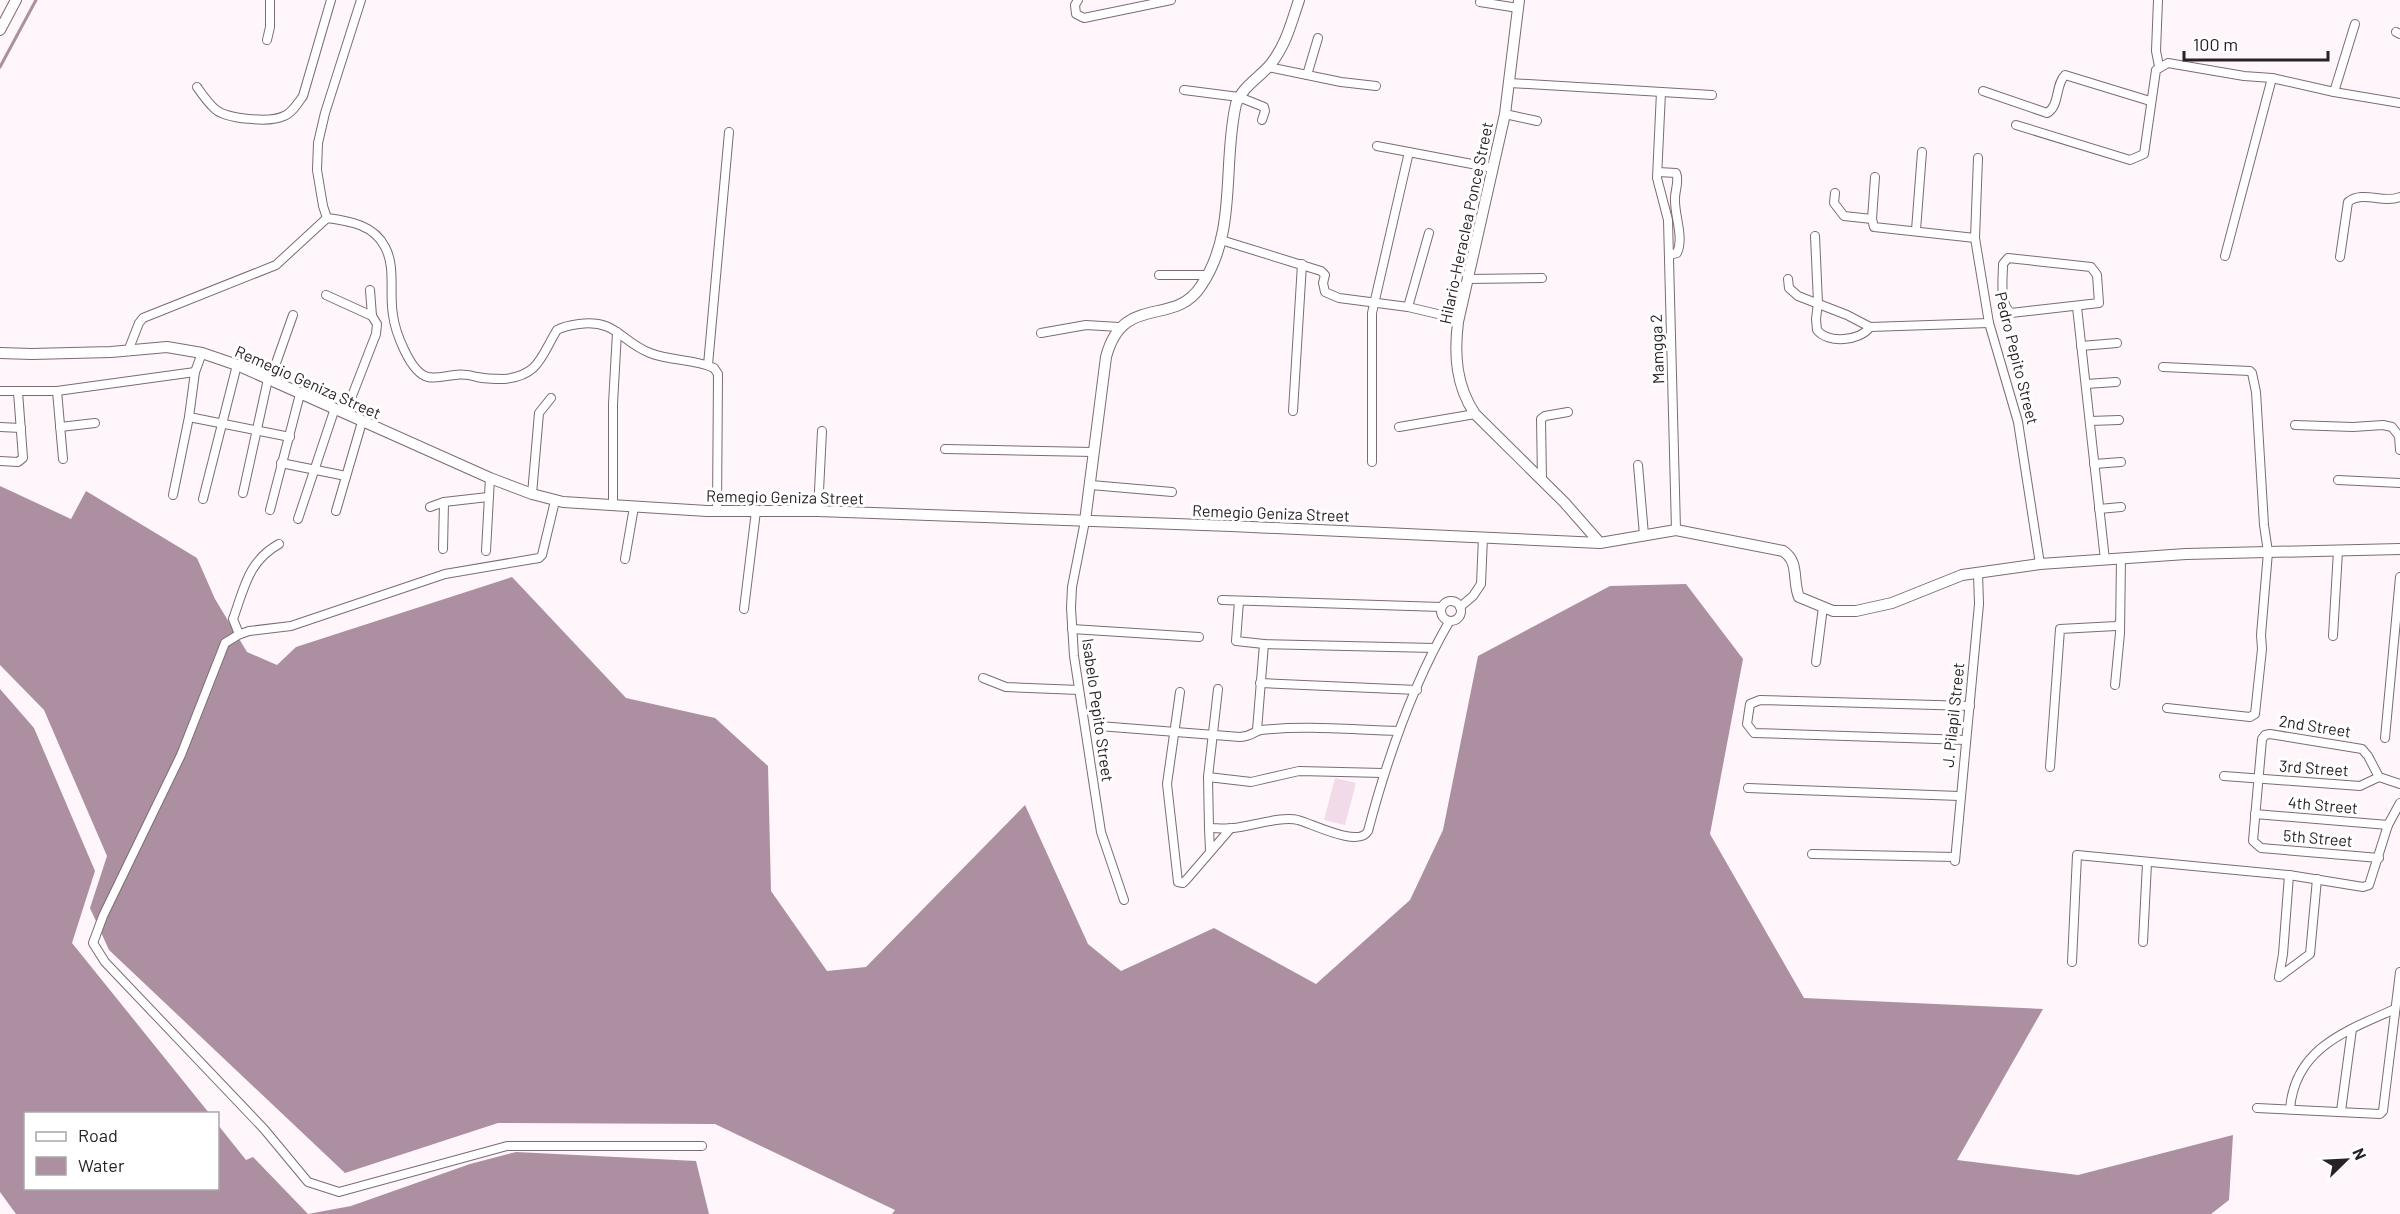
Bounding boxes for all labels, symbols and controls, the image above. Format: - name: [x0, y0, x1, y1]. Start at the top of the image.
- scale bar: [2184, 24, 2328, 62]
- text: 100 m: [2193, 33, 2238, 55]
- street label: Hilario-Heraclea Ponce Street: [1435, 120, 1496, 326]
- street label: Pedro Pepito Street: [1992, 290, 2043, 426]
- street label: Mamgga 2: [1646, 314, 1667, 384]
- street label: Remegio Geniza Street: [232, 341, 384, 422]
- street label: Remegio Geniza Street: [706, 486, 864, 507]
- street label: Remegio Geniza Street: [1192, 500, 1350, 525]
- street label: Isabelo Pepito Street: [1079, 637, 1118, 783]
- street label: J. Pilapil Street: [1938, 661, 1967, 768]
- street label: 2nd Street: [2278, 710, 2352, 741]
- street label: 3rd Street: [2279, 756, 2349, 779]
- street label: 4th Street: [2287, 792, 2359, 817]
- street label: 5th Street: [2283, 825, 2354, 850]
- legend: [24, 1112, 219, 1190]
- text: Road: [78, 1124, 118, 1146]
- north arrow: [2316, 1130, 2376, 1190]
- text: N: [2349, 1145, 2371, 1162]
- text: Water: [78, 1154, 125, 1176]

